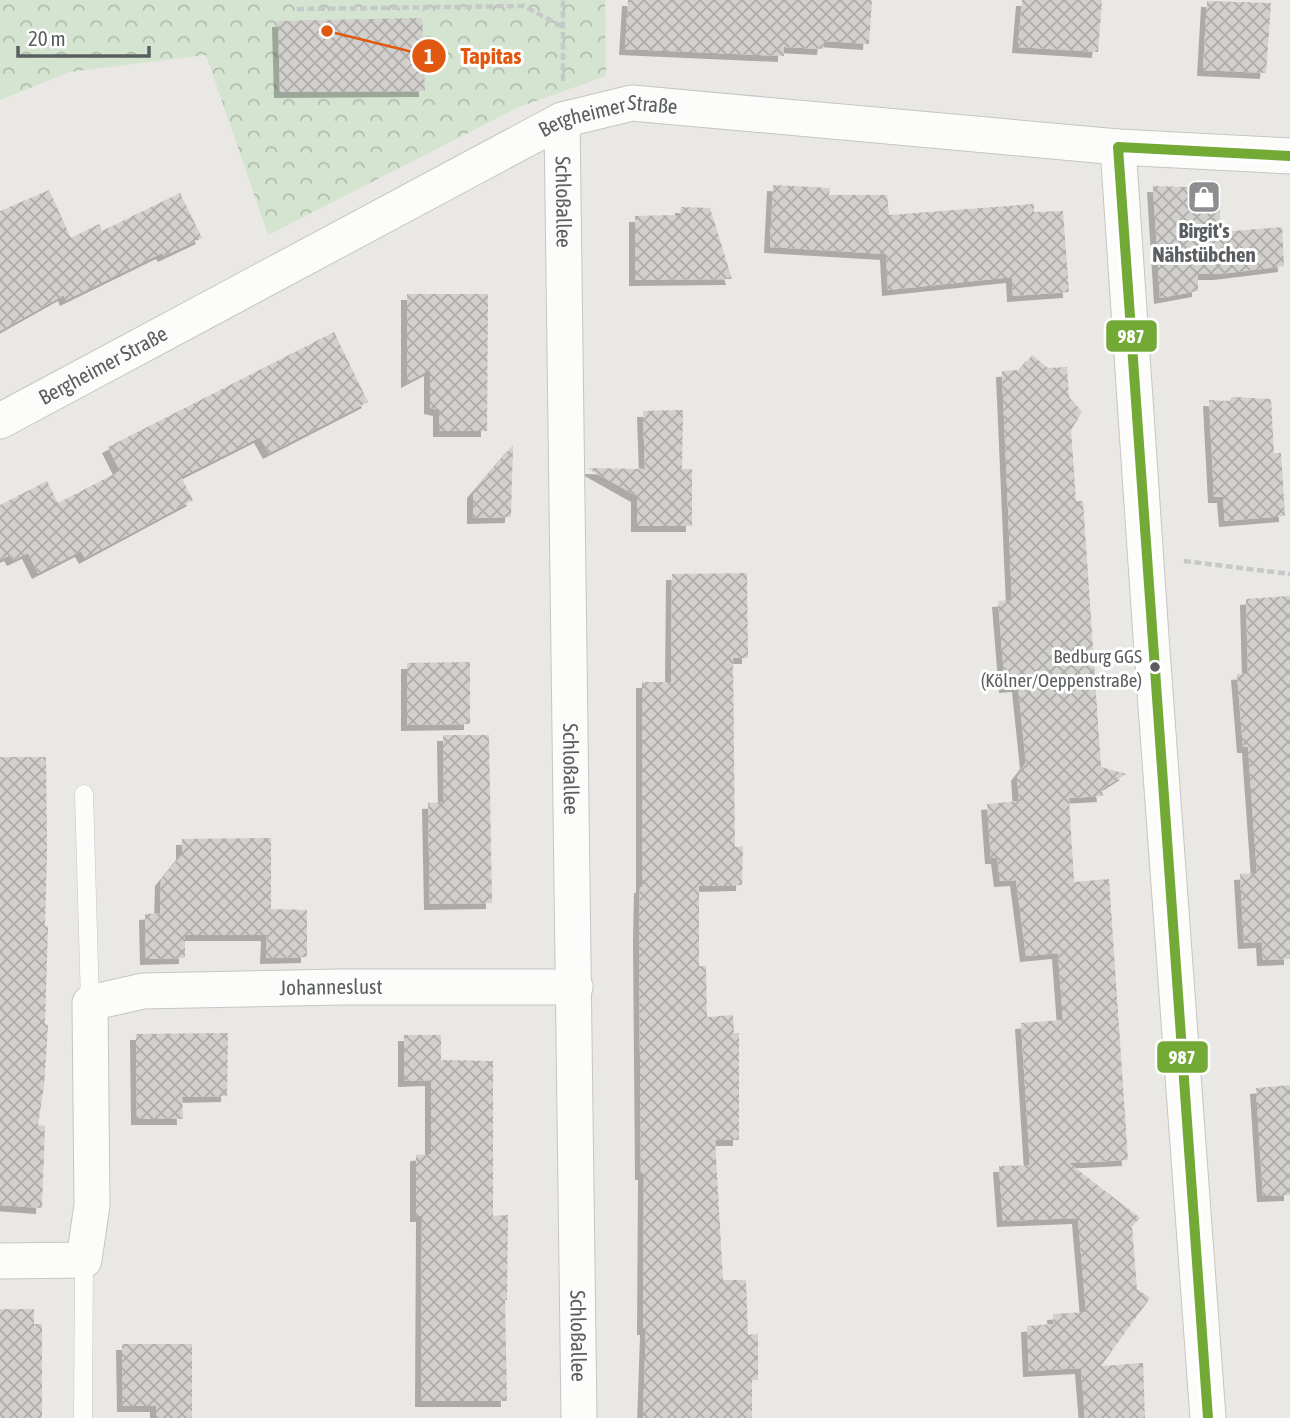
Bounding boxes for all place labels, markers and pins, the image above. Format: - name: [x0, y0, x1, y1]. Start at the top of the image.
- callout: Tapitas: [411, 34, 535, 78]
- shop icon: Birgit's Nähstübchen: [1185, 178, 1223, 216]
- place label: Birgit's Nähstübchen: [1152, 218, 1256, 266]
- place label: Bedburg GGS (Kölner/Oeppenstraße): [981, 645, 1142, 691]
- marker: Bedburg GGS (Kölner/Oeppenstraße): [1148, 660, 1162, 674]

